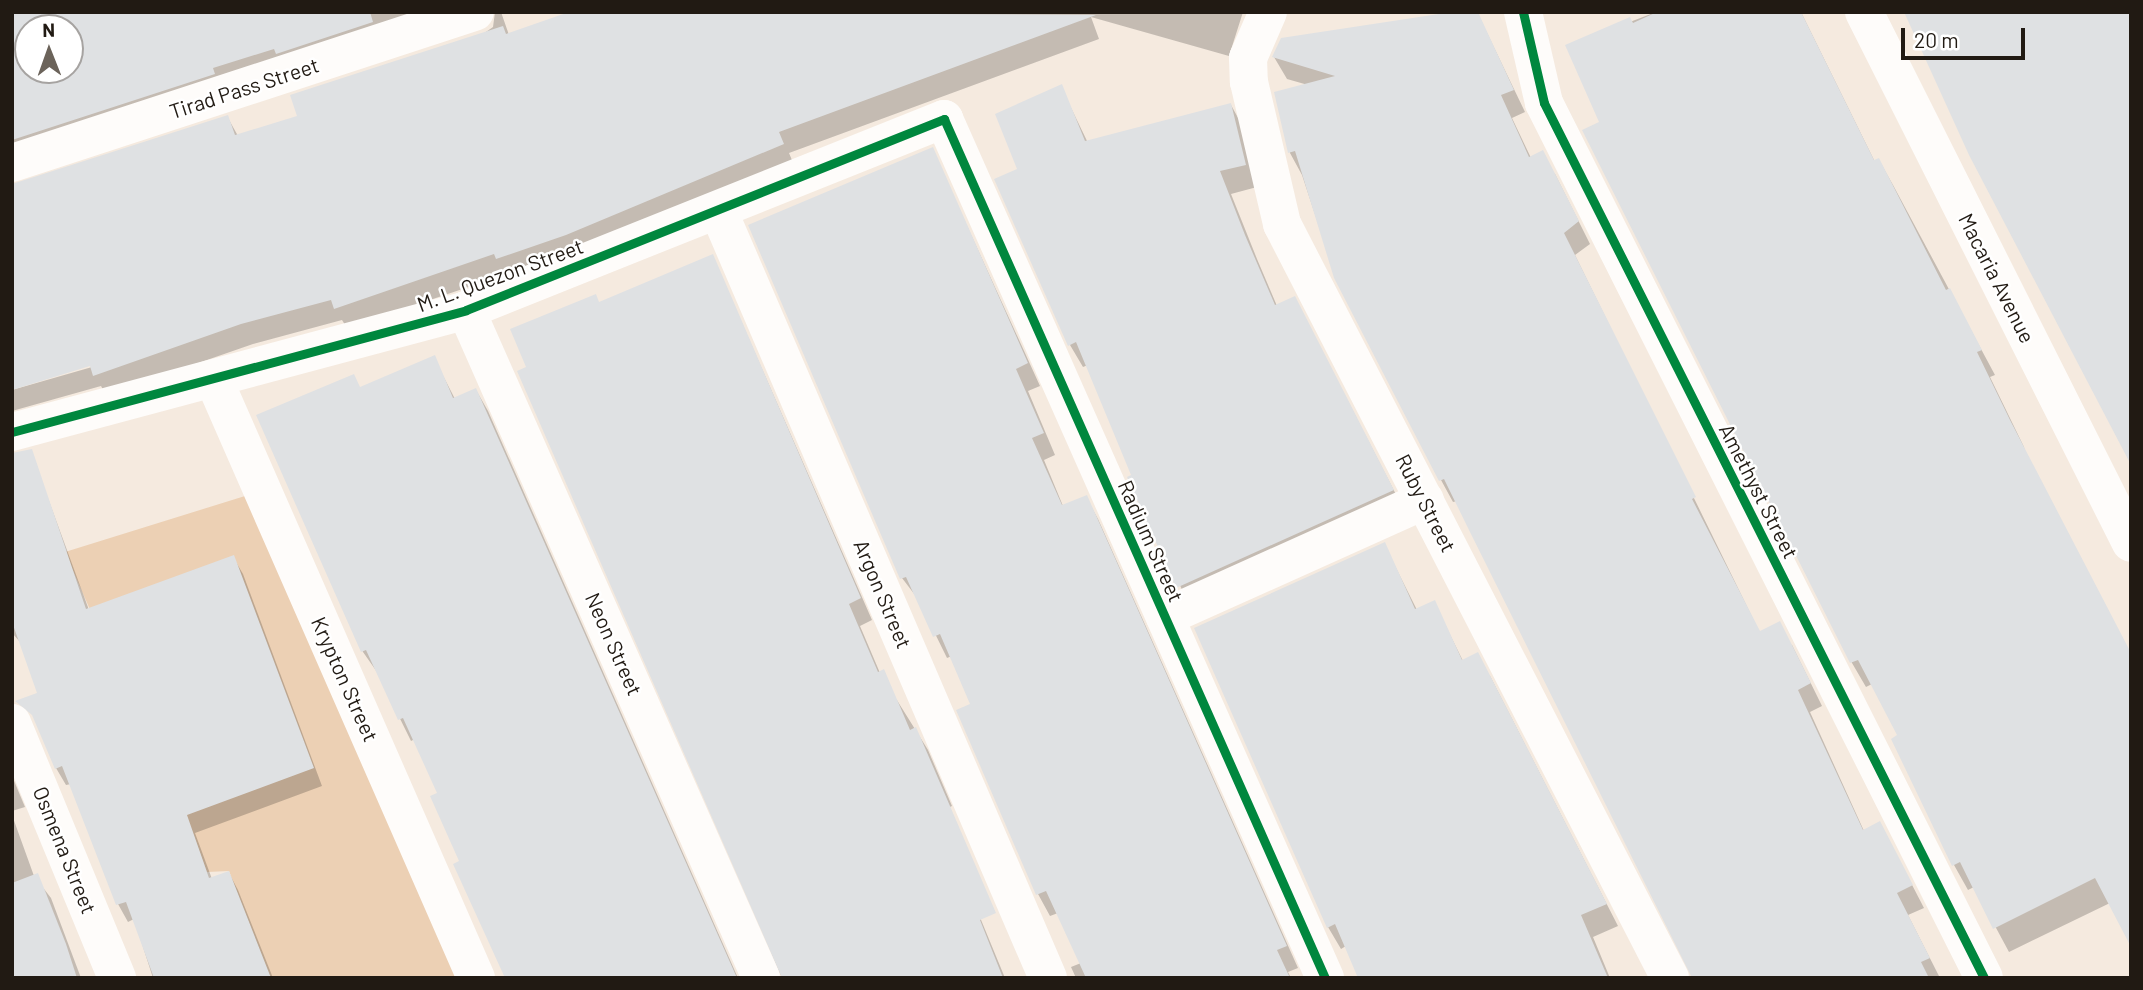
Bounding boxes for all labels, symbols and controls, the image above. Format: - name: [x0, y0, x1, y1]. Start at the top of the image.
- north arrow: [14, 14, 84, 84]
- scale bar: [1905, 14, 2029, 58]
- text: N: [42, 18, 55, 41]
- text: 20 m: [1914, 27, 1959, 52]
- street label: Tirad Pass Street: [166, 52, 322, 124]
- street label: Macaria Avenue: [1954, 209, 2040, 347]
- street label: M. L. Quezon Street: [413, 233, 587, 317]
- street label: Amethyst Street: [1714, 419, 1804, 563]
- street label: Ruby Street: [1391, 450, 1461, 556]
- street label: Radium Street: [1113, 476, 1189, 606]
- street label: Argon Street: [849, 536, 917, 652]
- street label: Neon Street: [580, 589, 648, 699]
- street label: Krypton Street: [306, 613, 384, 745]
- street label: Osmena Street: [28, 783, 102, 917]

